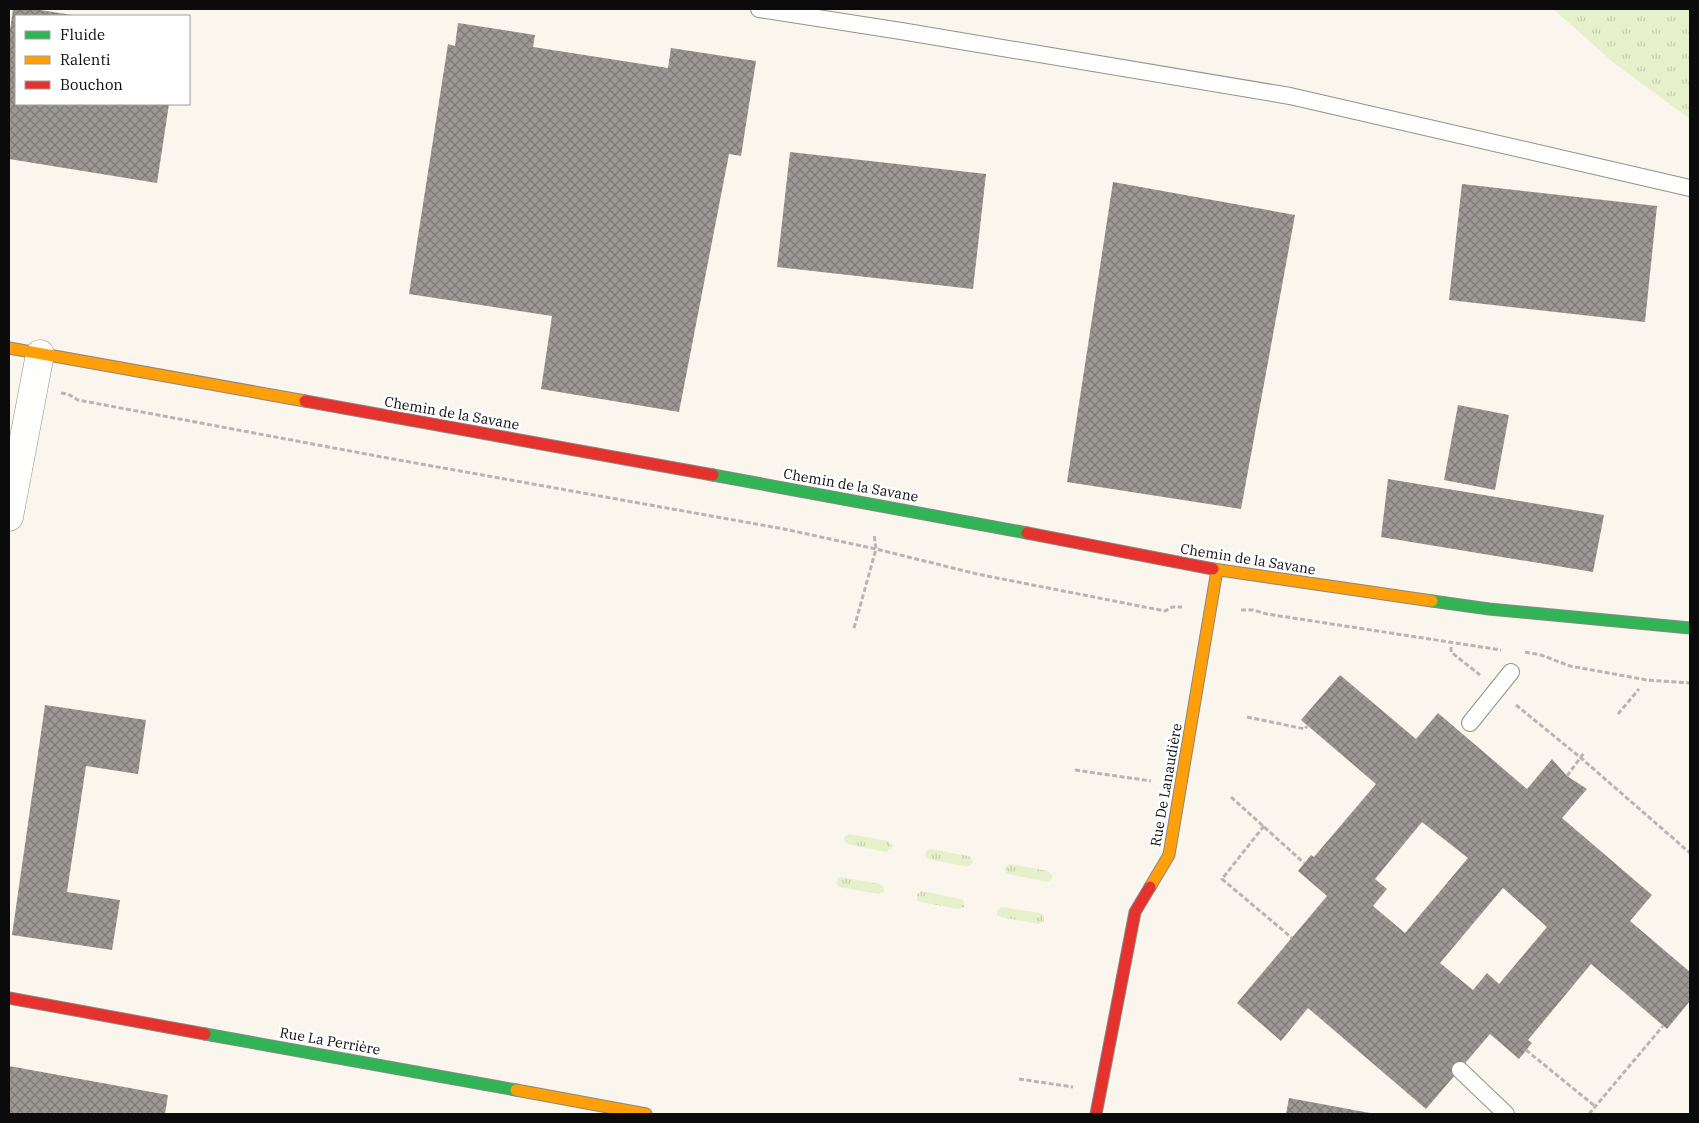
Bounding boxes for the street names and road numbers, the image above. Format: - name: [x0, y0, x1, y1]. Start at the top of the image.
- street label: Chemin de la Savane: [383, 392, 521, 434]
- street label: Chemin de la Savane: [782, 464, 920, 506]
- street label: Chemin de la Savane: [1179, 539, 1317, 579]
- street label: Rue De Lanaudière: [1146, 722, 1186, 848]
- street label: Rue La Perrière: [278, 1023, 382, 1059]

